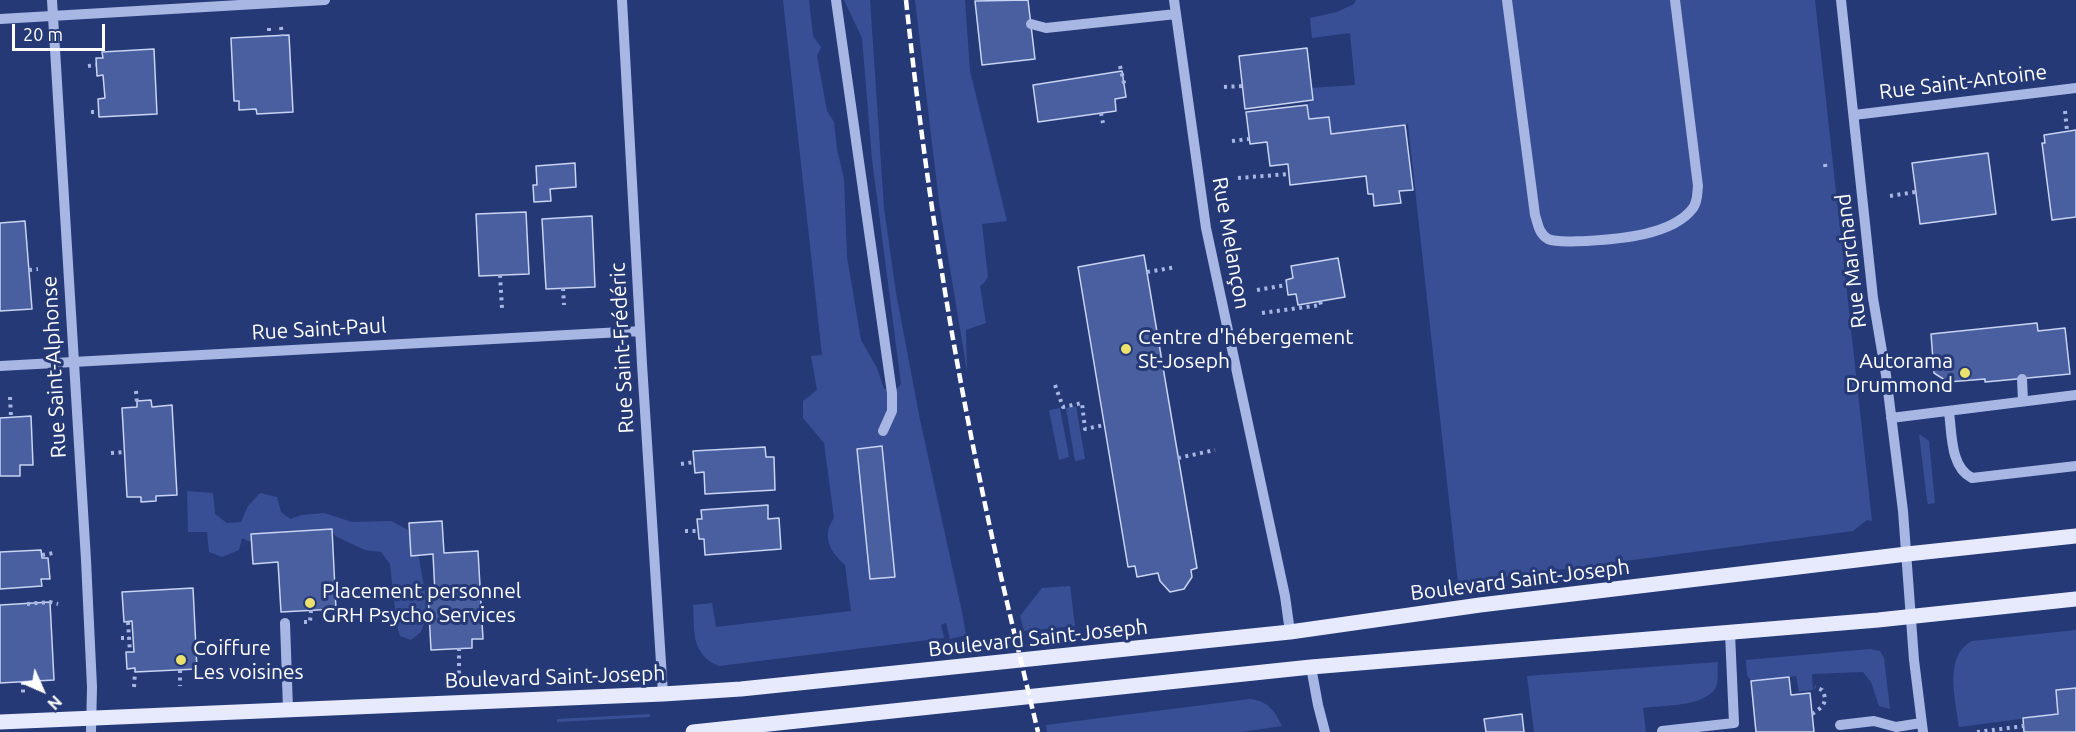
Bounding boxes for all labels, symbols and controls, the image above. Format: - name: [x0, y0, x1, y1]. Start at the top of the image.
- scale bar: [15, 12, 108, 50]
- text: 20 m: [23, 24, 63, 44]
- street label: Rue Saint-Antoine: [1878, 59, 2048, 105]
- street label: Rue Melançon: [1207, 175, 1255, 311]
- street label: Rue Marchand: [1830, 192, 1872, 330]
- street label: Rue Saint-Frédéric: [605, 262, 639, 434]
- street label: Rue Saint-Alphonse: [37, 275, 71, 459]
- street label: Rue Saint-Paul: [251, 313, 387, 345]
- place label: Centre d'hébergement St-Joseph: [1138, 324, 1353, 374]
- marker: Centre d'hébergement St-Joseph: [1119, 342, 1133, 356]
- place label: Autorama Drummond: [1845, 348, 1953, 398]
- marker: Autorama Drummond: [1958, 366, 1972, 380]
- street label: Boulevard Saint-Joseph: [1409, 554, 1631, 606]
- place label: Placement personnel GRH Psycho Services: [322, 578, 521, 628]
- marker: Placement personnel GRH Psycho Services: [303, 596, 317, 610]
- street label: Boulevard Saint-Joseph: [927, 614, 1149, 662]
- place label: Coiffure Les voisines: [193, 635, 304, 685]
- marker: Coiffure Les voisines: [174, 653, 188, 667]
- north arrow: [12, 660, 72, 720]
- street label: Boulevard Saint-Joseph: [444, 661, 666, 693]
- text: N: [44, 692, 65, 713]

